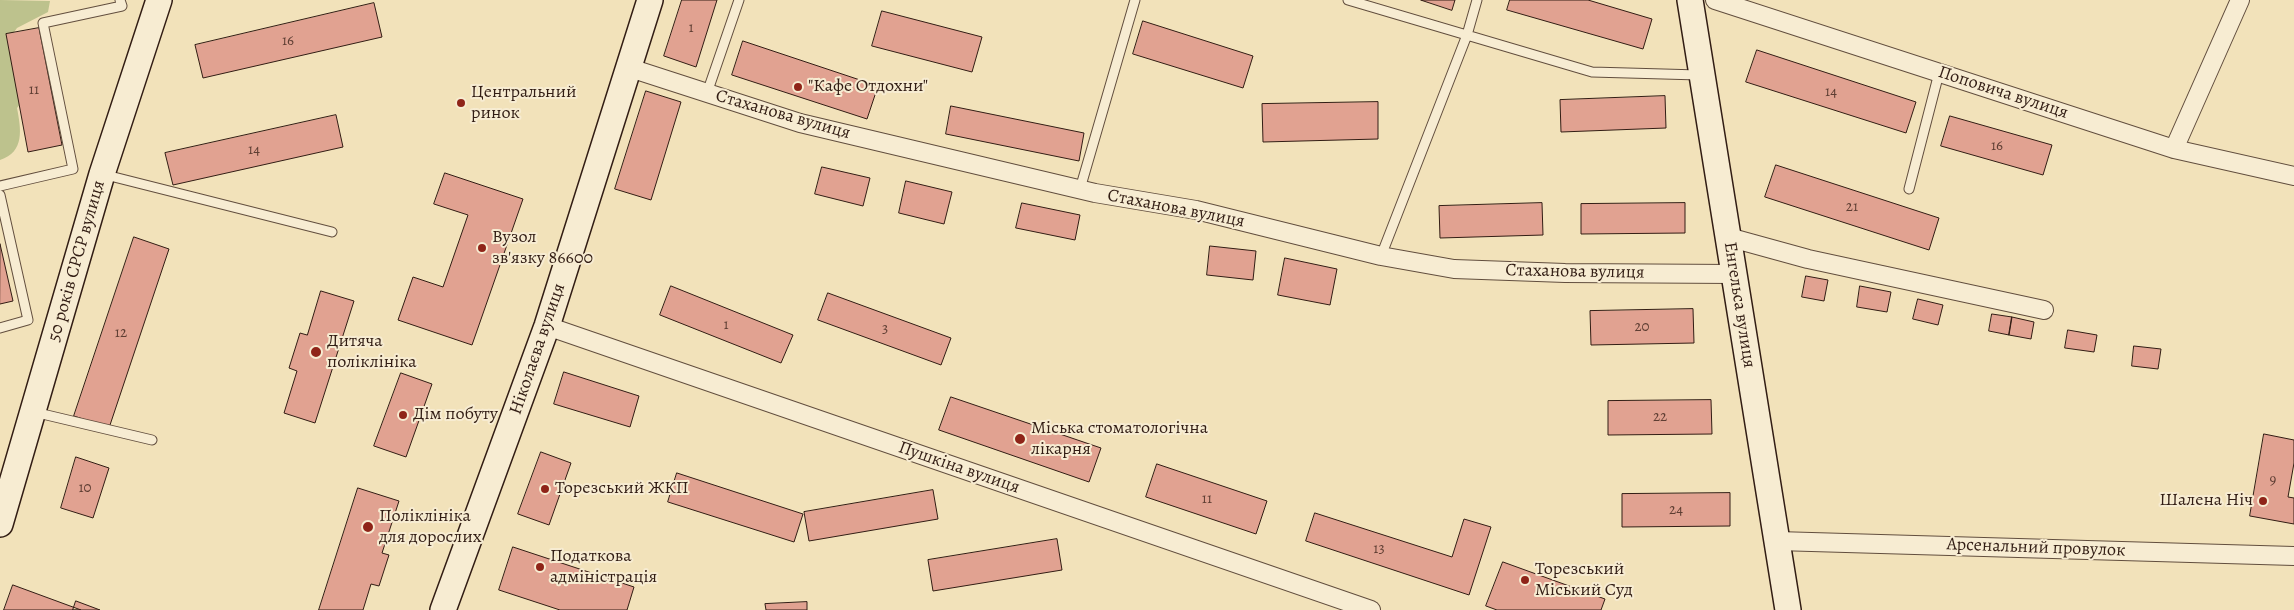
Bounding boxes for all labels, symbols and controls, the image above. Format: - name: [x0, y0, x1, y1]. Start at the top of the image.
- house number: 1: [688, 19, 694, 37]
- house number: 16: [282, 32, 294, 50]
- street label: Поповича вулиця: [1935, 62, 2071, 124]
- place label: "Кафе Отдохни": [808, 76, 928, 98]
- house number: 11: [29, 81, 39, 99]
- marker: "Кафе Отдохни": [792, 81, 804, 93]
- place label: Центральний ринок: [471, 82, 577, 125]
- house number: 14: [1825, 83, 1837, 101]
- street label: Стаханова вулиця: [713, 85, 853, 145]
- marker: Центральний ринок: [455, 97, 467, 109]
- house number: 16: [1991, 137, 2003, 155]
- house number: 14: [248, 141, 260, 159]
- street label: 50 років СРСР вулиця: [44, 178, 110, 344]
- street label: Стаханова вулиця: [1106, 185, 1246, 233]
- house number: 21: [1846, 198, 1858, 216]
- place label: Вузол зв'язку 86600: [492, 227, 593, 270]
- street label: Енгельса вулиця: [1718, 240, 1760, 370]
- marker: Вузол зв'язку 86600: [476, 242, 488, 254]
- street label: Стаханова вулиця: [1505, 260, 1645, 284]
- street label: Ніколаєва вулиця: [505, 281, 571, 417]
- house number: 1: [723, 316, 729, 334]
- house number: 20: [1634, 318, 1650, 336]
- house number: 3: [882, 320, 888, 338]
- house number: 12: [115, 324, 127, 342]
- place label: Дитяча поліклініка: [327, 331, 417, 374]
- marker: Дитяча поліклініка: [309, 345, 323, 359]
- place label: Дім побуту: [413, 404, 498, 426]
- house number: 22: [1653, 408, 1667, 426]
- marker: Дім побуту: [397, 409, 409, 421]
- place label: Міська стоматологічна лікарня: [1031, 418, 1208, 460]
- marker: Міська стоматологічна лікарня: [1013, 432, 1027, 446]
- street label: Пушкіна вулиця: [896, 437, 1022, 499]
- house number: 9: [2270, 471, 2276, 489]
- place label: Торезський ЖКП: [555, 478, 689, 500]
- house number: 10: [78, 479, 92, 497]
- marker: Торезський ЖКП: [539, 483, 551, 495]
- house number: 11: [1202, 490, 1212, 508]
- place label: Шалена Нiч: [2159, 490, 2253, 512]
- marker: Шалена Нiч: [2257, 495, 2269, 507]
- house number: 24: [1669, 501, 1683, 519]
- place label: Поліклініка для дорослих: [379, 506, 482, 548]
- marker: Поліклініка для дорослих: [361, 520, 375, 534]
- street label: Арсенальний провулок: [1946, 534, 2126, 562]
- house number: 13: [1373, 540, 1385, 558]
- place label: Податкова адміністрація: [550, 546, 657, 588]
- place label: Торезський Міський Суд: [1535, 559, 1633, 602]
- marker: Податкова адміністрація: [534, 561, 546, 573]
- marker: Торезський Міський Суд: [1519, 574, 1531, 586]

